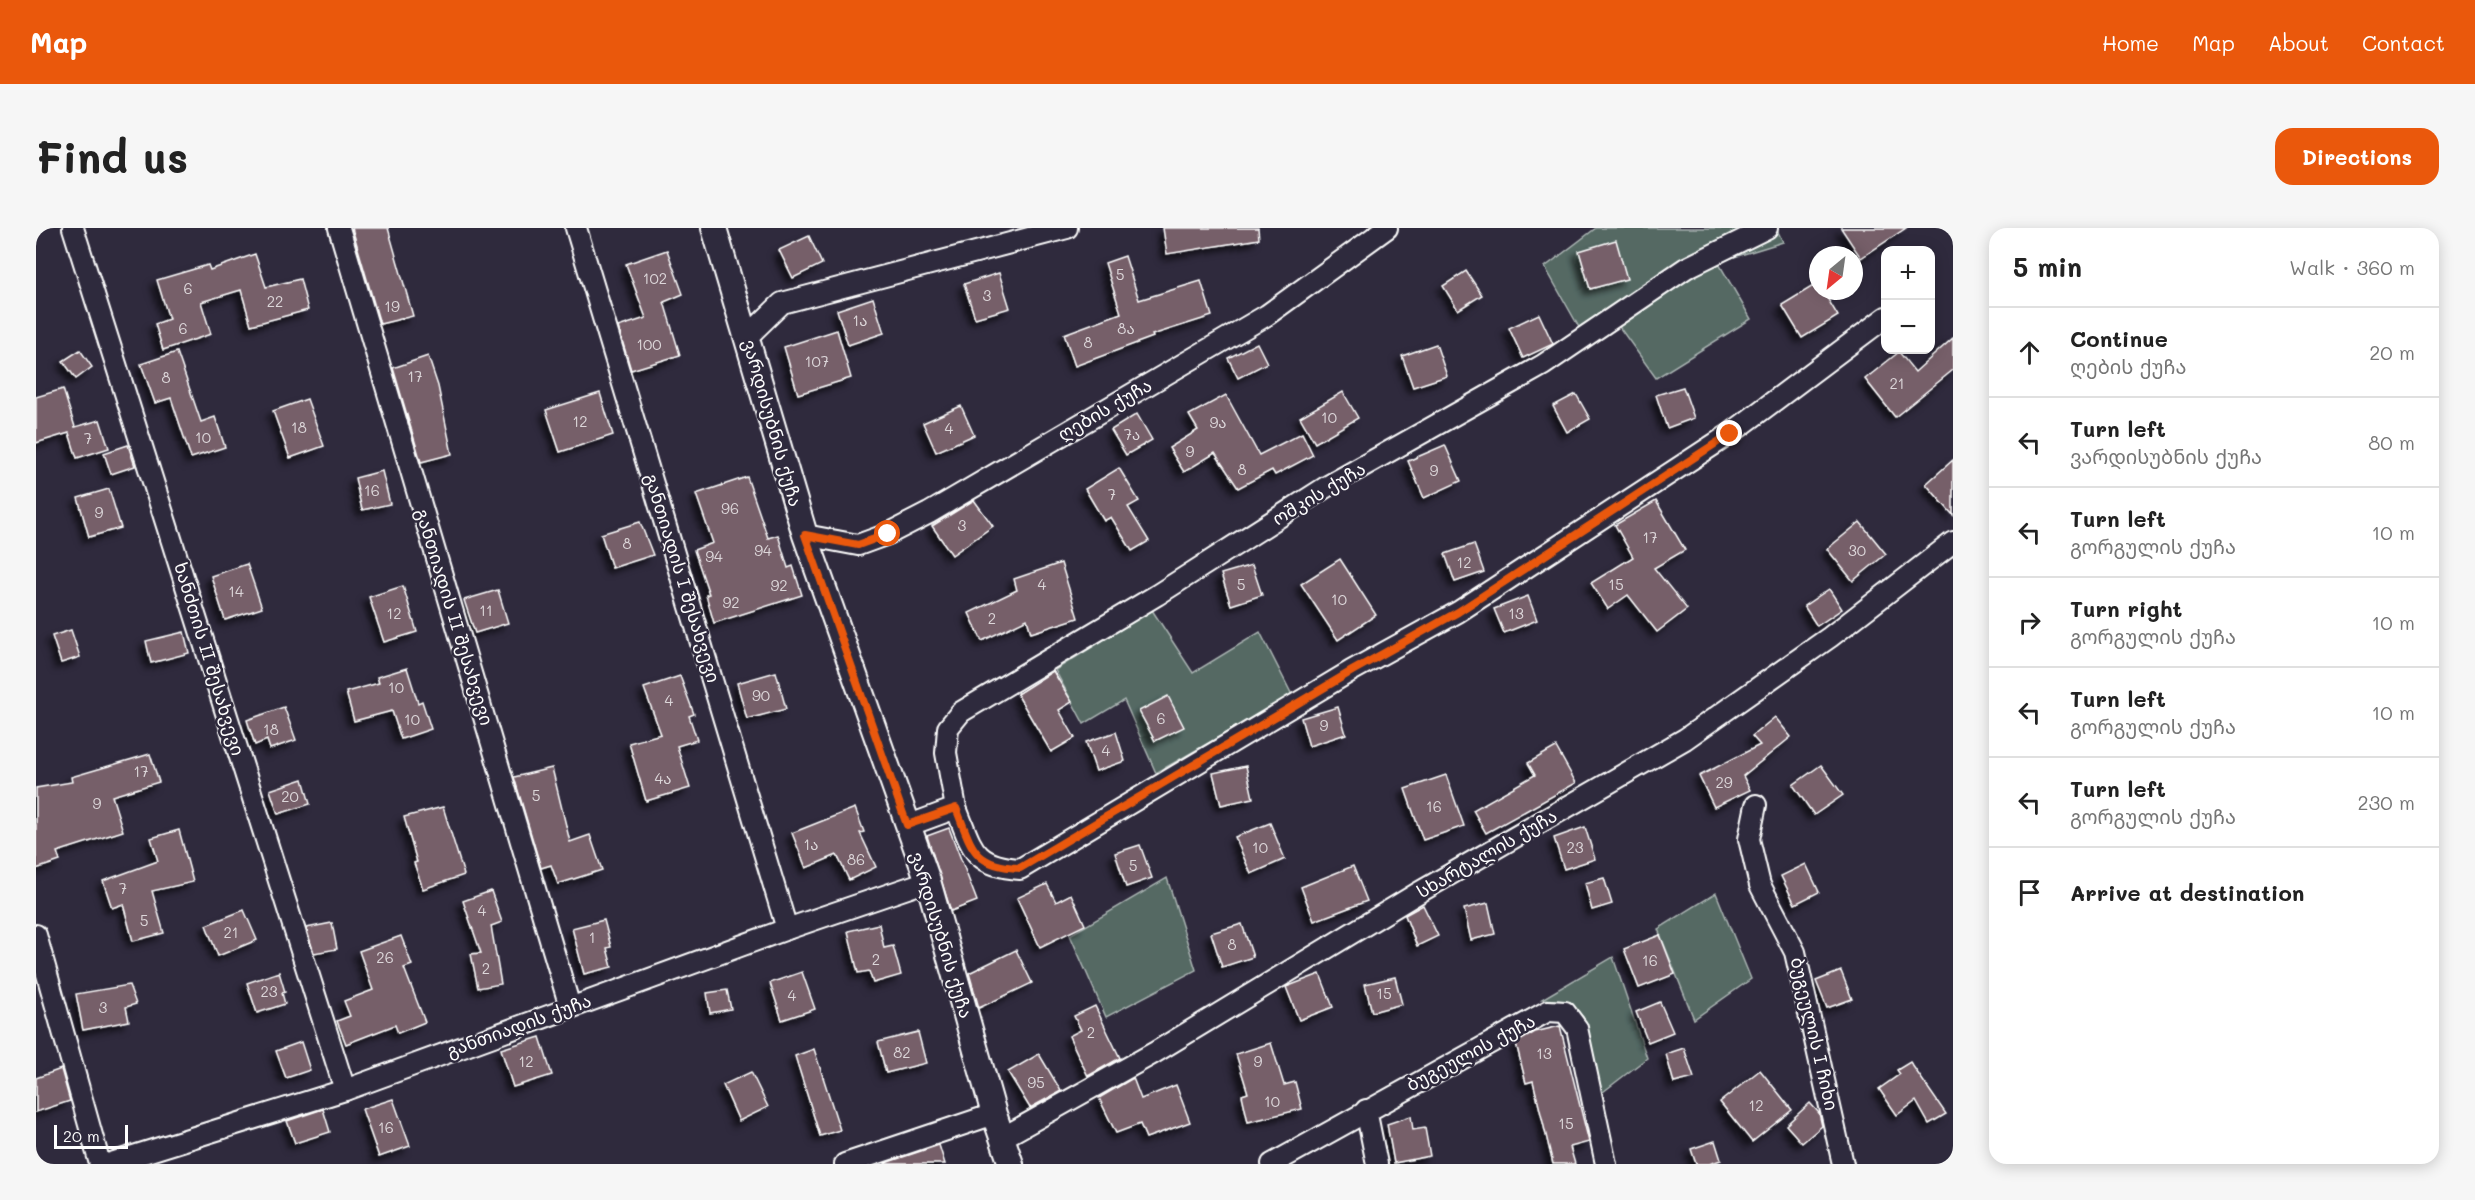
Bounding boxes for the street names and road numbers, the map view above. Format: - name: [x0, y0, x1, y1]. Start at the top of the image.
- street label: ვარდისუბნის ქუჩა: [738, 336, 808, 509]
- street label: ღების ქუჩა: [1053, 373, 1156, 446]
- street label: ოშკის ქუჩა: [1267, 456, 1369, 530]
- street label: განთიადის I შესახვევი: [640, 470, 726, 685]
- street label: განთიადის II შესახვევი: [410, 505, 499, 728]
- street label: ხანძთის II შესახვევი: [169, 559, 251, 758]
- street label: სხარტალის ქუჩა: [1412, 803, 1561, 903]
- street label: ვარდისუბნის ქუჩა: [905, 849, 979, 1021]
- street label: ბუგეულის I ჩიხი: [1786, 955, 1844, 1113]
- street label: განთიადის ქუჩა: [443, 988, 594, 1062]
- street label: ბუგეულის ქუჩა: [1402, 1008, 1539, 1096]

